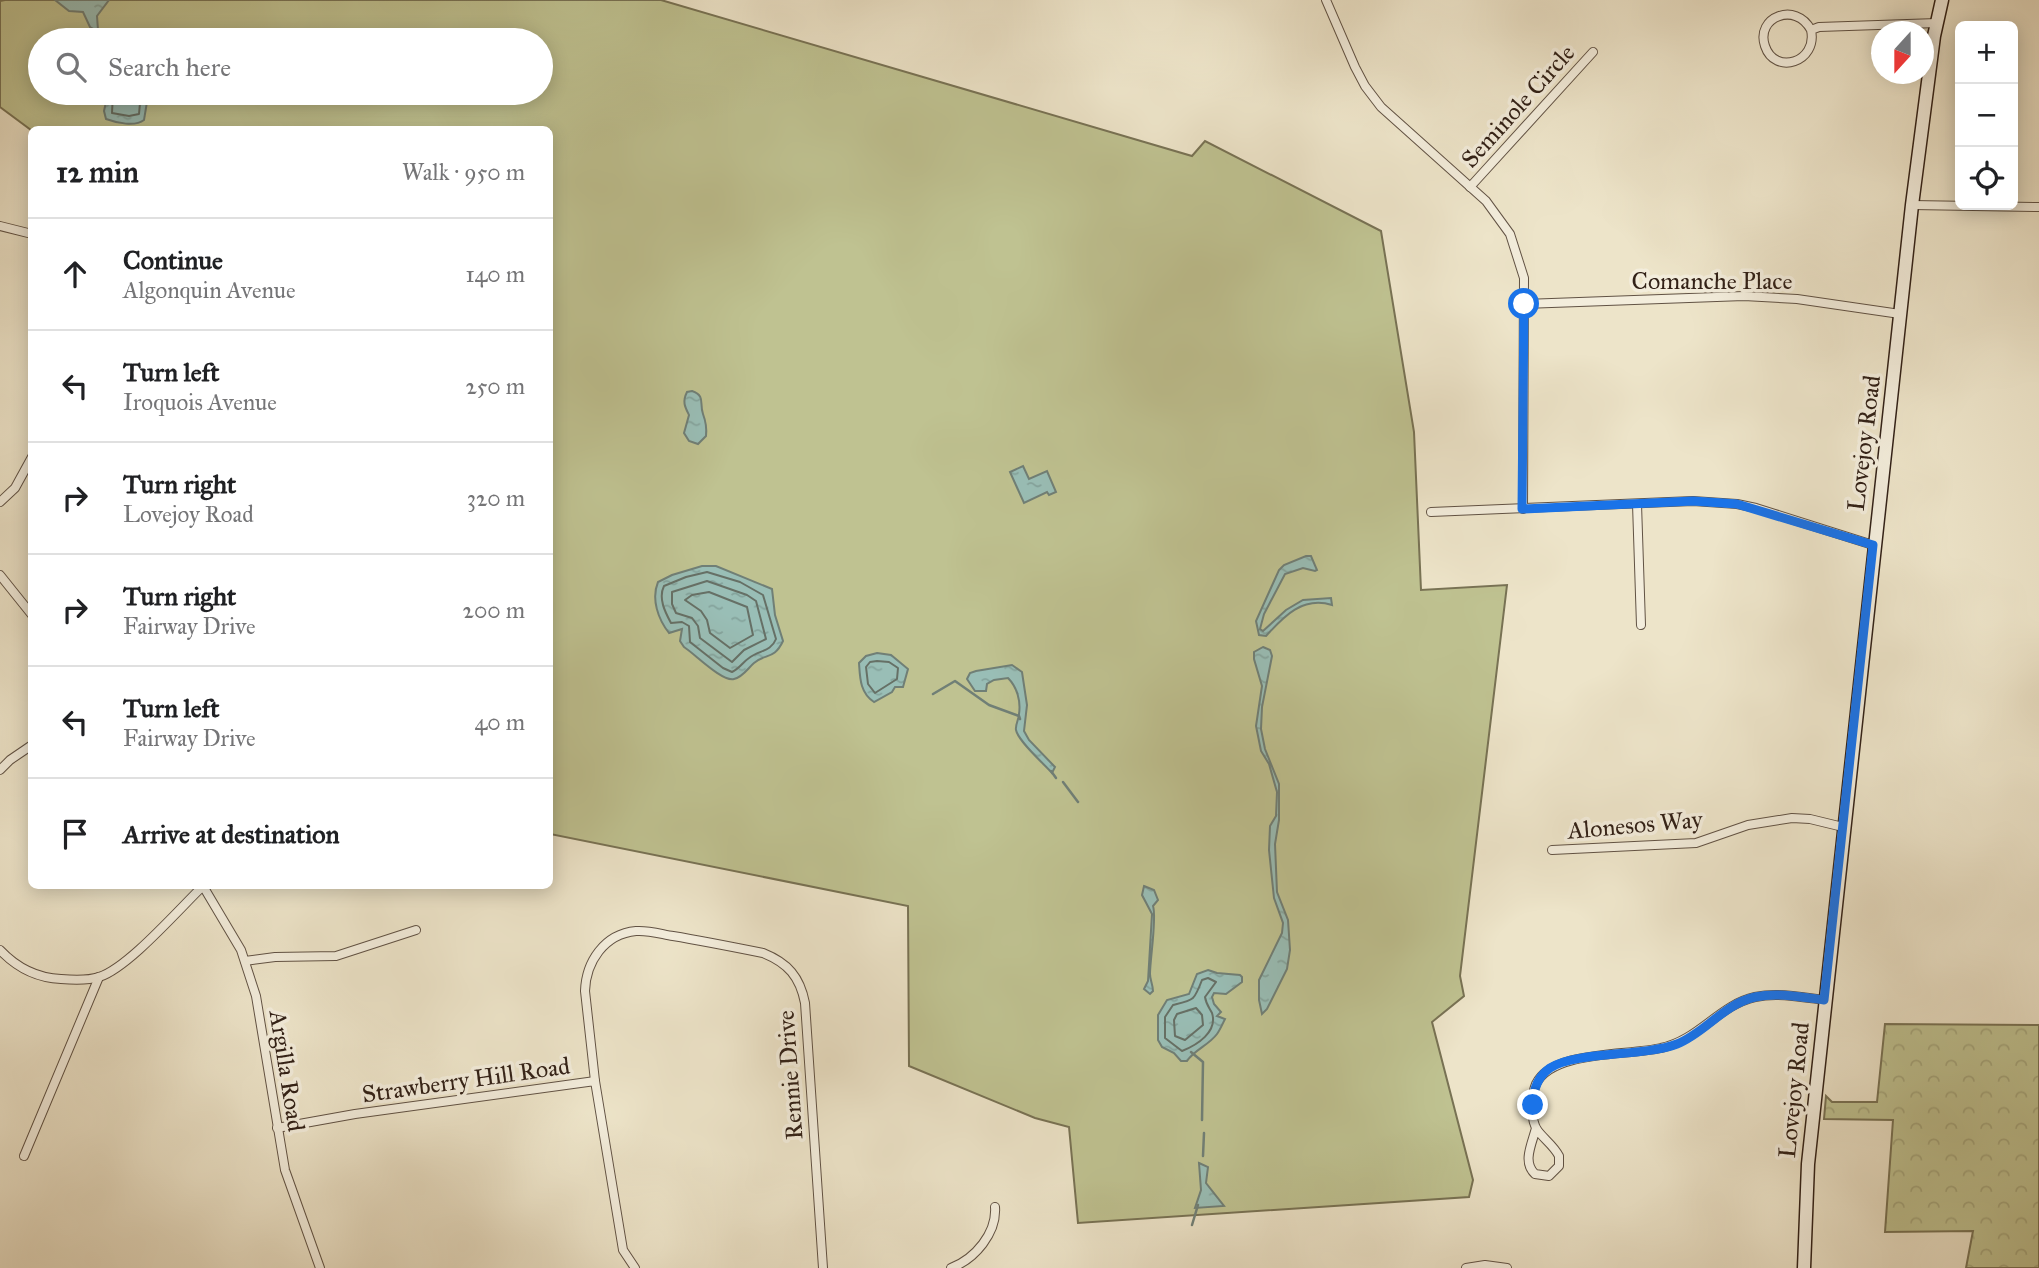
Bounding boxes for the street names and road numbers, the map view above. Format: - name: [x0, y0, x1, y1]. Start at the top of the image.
- street label: Seminole Circle: [1455, 38, 1581, 174]
- street label: Comanche Place: [1632, 266, 1792, 296]
- street label: Lovejoy Road: [1841, 373, 1887, 513]
- street label: Alonesos Way: [1565, 804, 1705, 846]
- street label: Argilla Road: [262, 1007, 311, 1134]
- street label: Rennie Drive: [771, 1009, 809, 1141]
- street label: Lovejoy Road: [1772, 1021, 1816, 1159]
- street label: Strawberry Hill Road: [360, 1051, 572, 1109]

